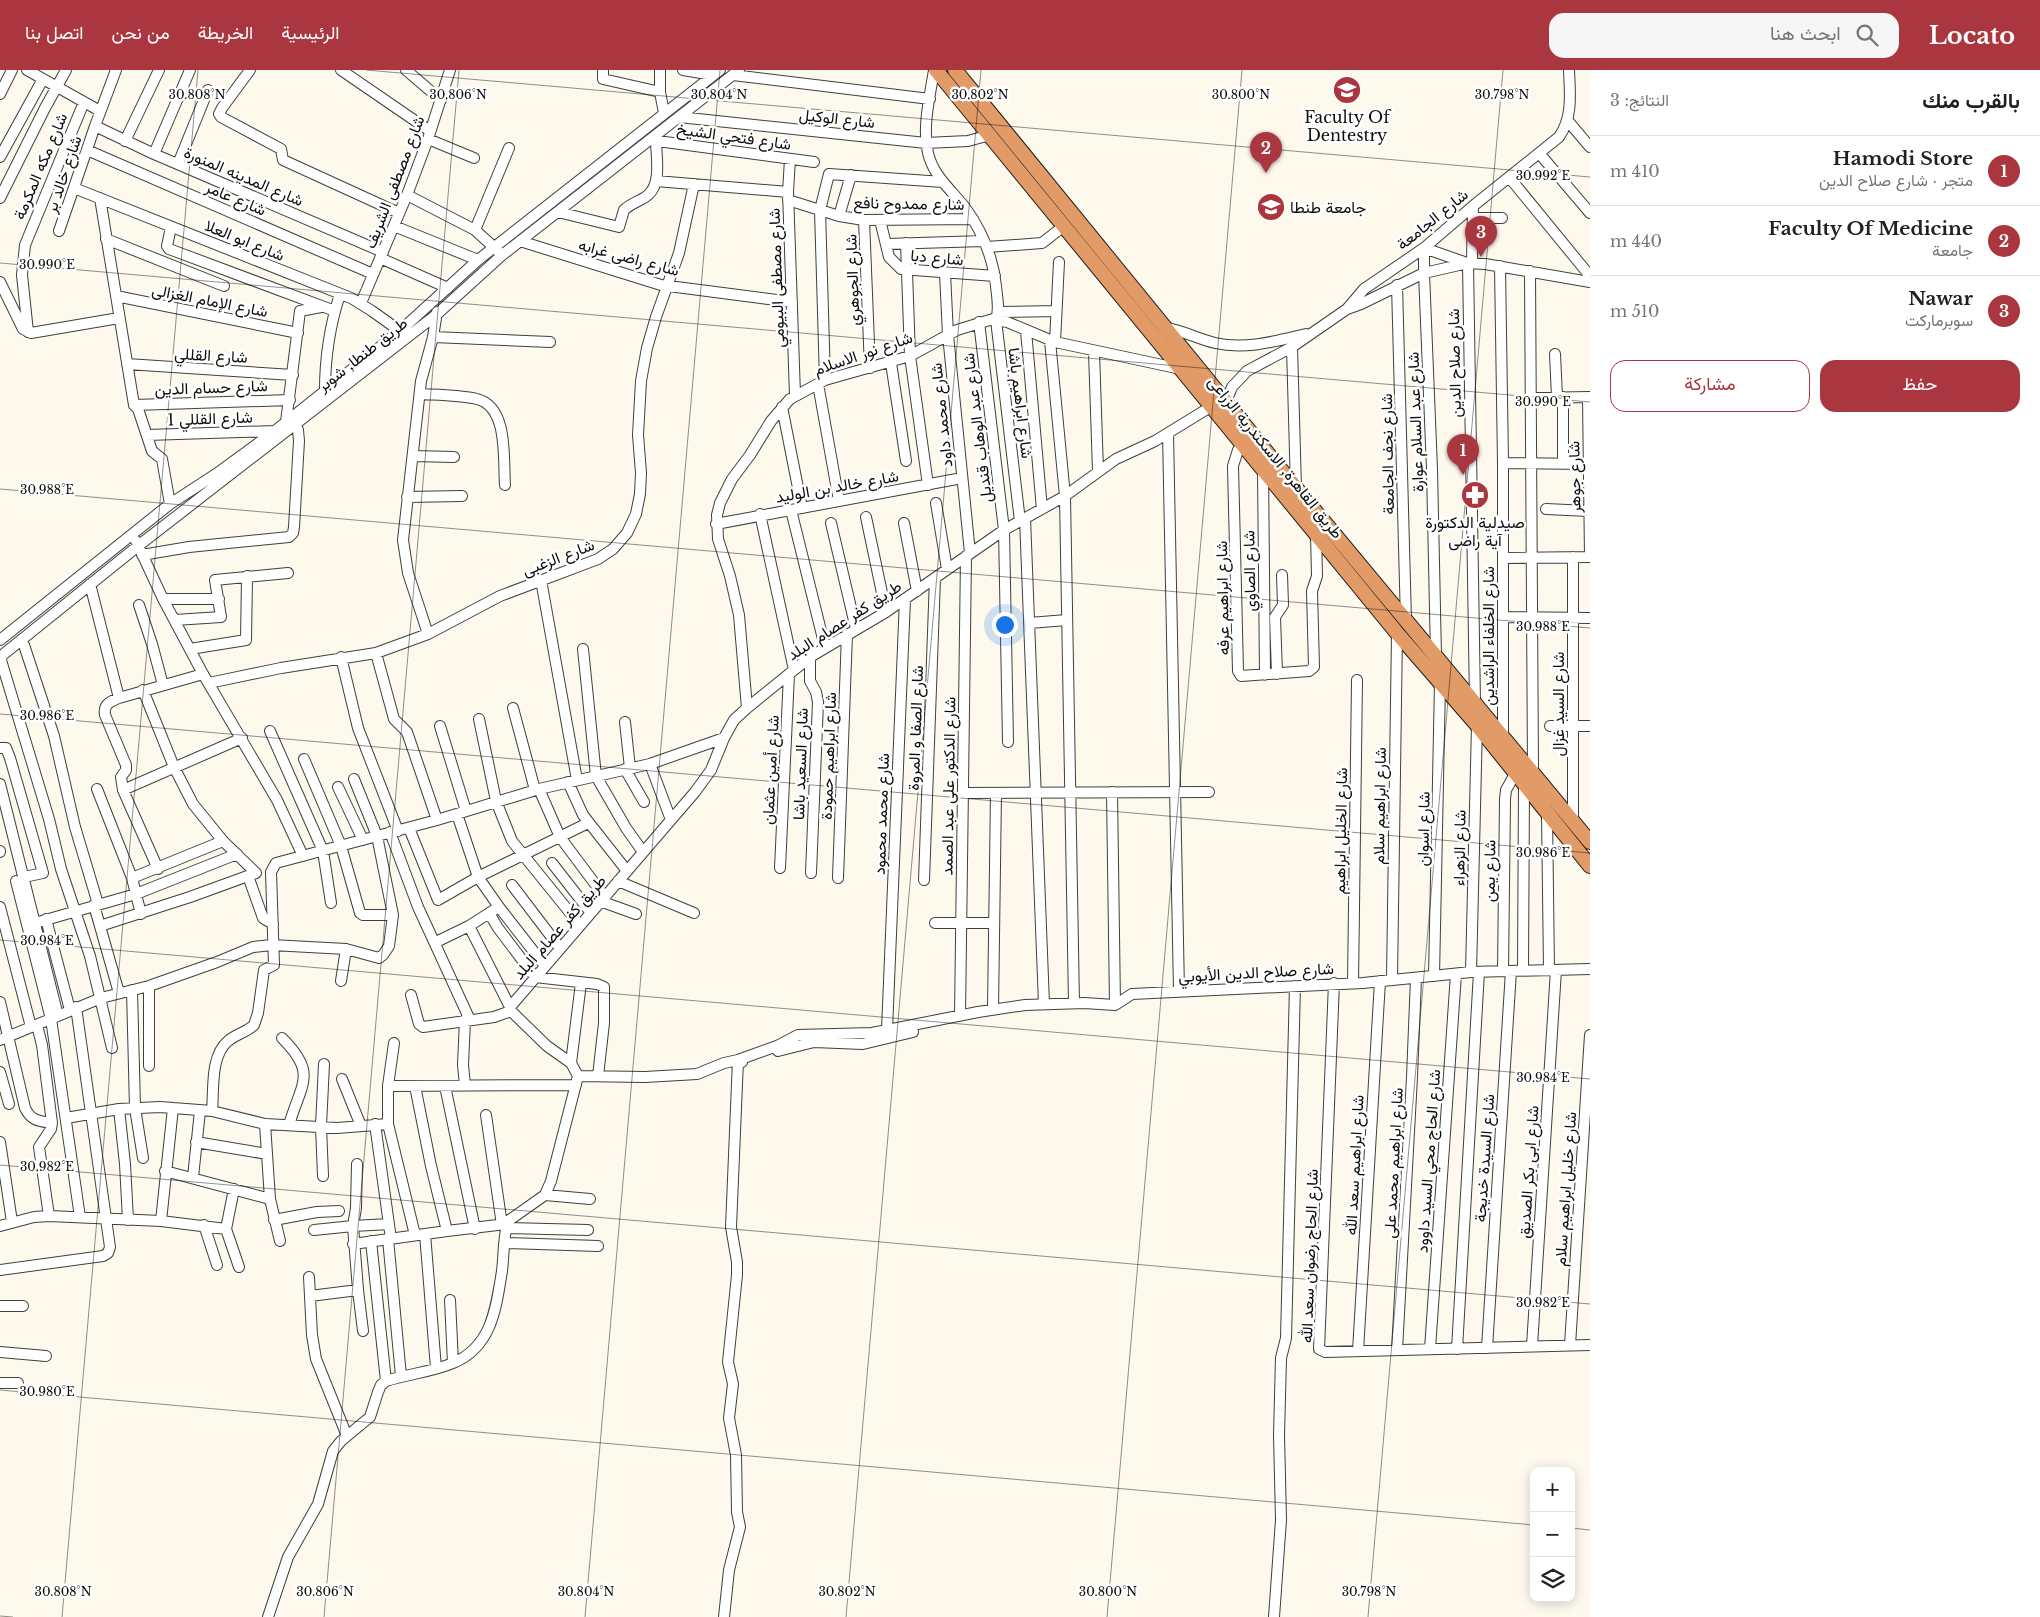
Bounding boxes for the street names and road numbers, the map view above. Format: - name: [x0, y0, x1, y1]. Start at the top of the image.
- street label: شارع الوكيل: [798, 104, 876, 134]
- street label: شارع مكه المكرمة: [9, 110, 73, 223]
- street label: شارع مصطفى الشريف: [359, 113, 430, 252]
- street label: شارع فتحي الشيخ: [675, 118, 792, 158]
- street label: شارع خالد بر: [40, 133, 87, 217]
- street label: شارع المدينه المنورة: [181, 142, 307, 212]
- street label: شارع عامر: [201, 176, 269, 222]
- street label: شارع الجامعة: [1392, 184, 1473, 255]
- street label: شارع ممدوح نافع: [853, 192, 965, 216]
- street label: شارع مصطفى البيومي: [764, 208, 792, 348]
- street label: شارع ابو العلا: [202, 215, 288, 267]
- street label: شارع راضى غرابه: [576, 234, 682, 282]
- street label: شارع الجوهري: [840, 234, 868, 326]
- street label: شارع دبا: [909, 245, 964, 271]
- street label: شارع الإمام الغزالى: [150, 279, 270, 323]
- street label: شارع صلاح الدين: [1443, 308, 1467, 418]
- street label: طريق طنطا, شوبر: [312, 313, 412, 397]
- street label: شارع نور الاسلام: [811, 327, 916, 381]
- street label: شارع القللي: [174, 343, 248, 371]
- street label: شارع ابراهيم باشا: [1002, 347, 1038, 460]
- street label: شارع عبد الوهاب قنديل: [958, 352, 998, 504]
- street label: شارع عبد السلام عوارة: [1403, 352, 1429, 492]
- street label: شارع محمد داود: [926, 362, 958, 468]
- street label: طريق القاهرة, الاسكندرية الزراعى: [1203, 372, 1348, 543]
- street label: شارع حسام الدين: [154, 375, 268, 401]
- street label: شارع نجف الجامعة: [1376, 393, 1400, 515]
- street label: شارع القللي 1: [167, 407, 253, 433]
- street label: شارع جوهر: [1563, 441, 1587, 514]
- street label: شارع خالد بن الوليد: [774, 465, 900, 509]
- street label: شارع الصاوي: [1238, 530, 1264, 612]
- street label: شارع الزغبى: [519, 534, 598, 582]
- street label: شارع ابراهيم عرفه: [1211, 540, 1235, 656]
- street label: شارع الخلفاء الراشدين: [1478, 566, 1500, 706]
- street label: طريق كفر عصام البلد: [783, 576, 905, 665]
- street label: شارع السيد غزال: [1548, 652, 1570, 756]
- street label: شارع الصفا و المروة: [903, 665, 929, 791]
- street label: شارع ابراهيم حمودة: [816, 692, 842, 820]
- street label: شارع الدكتور على عبد الصمد: [936, 697, 962, 876]
- street label: شارع السعيد باشا: [788, 707, 814, 821]
- street label: شارع أمين عثمان: [757, 715, 785, 825]
- street label: شارع ابراهيم سلام: [1368, 747, 1392, 865]
- street label: شارع محمد محمود: [869, 753, 895, 875]
- street label: شارع الخليل ابراهيم: [1329, 767, 1353, 895]
- street label: شارع اسوان: [1412, 791, 1436, 867]
- street label: شارع الزهراء: [1448, 810, 1472, 886]
- street label: شارع يمن: [1478, 840, 1502, 902]
- street label: طريق كفر عصام البلد: [508, 871, 611, 984]
- street label: شارع صلاح الدين الأيوبي: [1178, 958, 1335, 990]
- street label: شارع الحاج محي السيد داوود: [1412, 1069, 1448, 1254]
- street label: شارع ابراهيم محمد على: [1379, 1087, 1409, 1239]
- street label: شارع السيدة خديجة: [1470, 1093, 1500, 1223]
- street label: شارع ابراهيم سعد الله: [1340, 1094, 1370, 1236]
- street label: شارع ابى بكر الصديق: [1513, 1105, 1545, 1239]
- street label: شارع خليل ابراهيم سلام: [1550, 1111, 1582, 1267]
- street label: شارع الحاج رضوان سعد الله: [1296, 1169, 1324, 1344]

